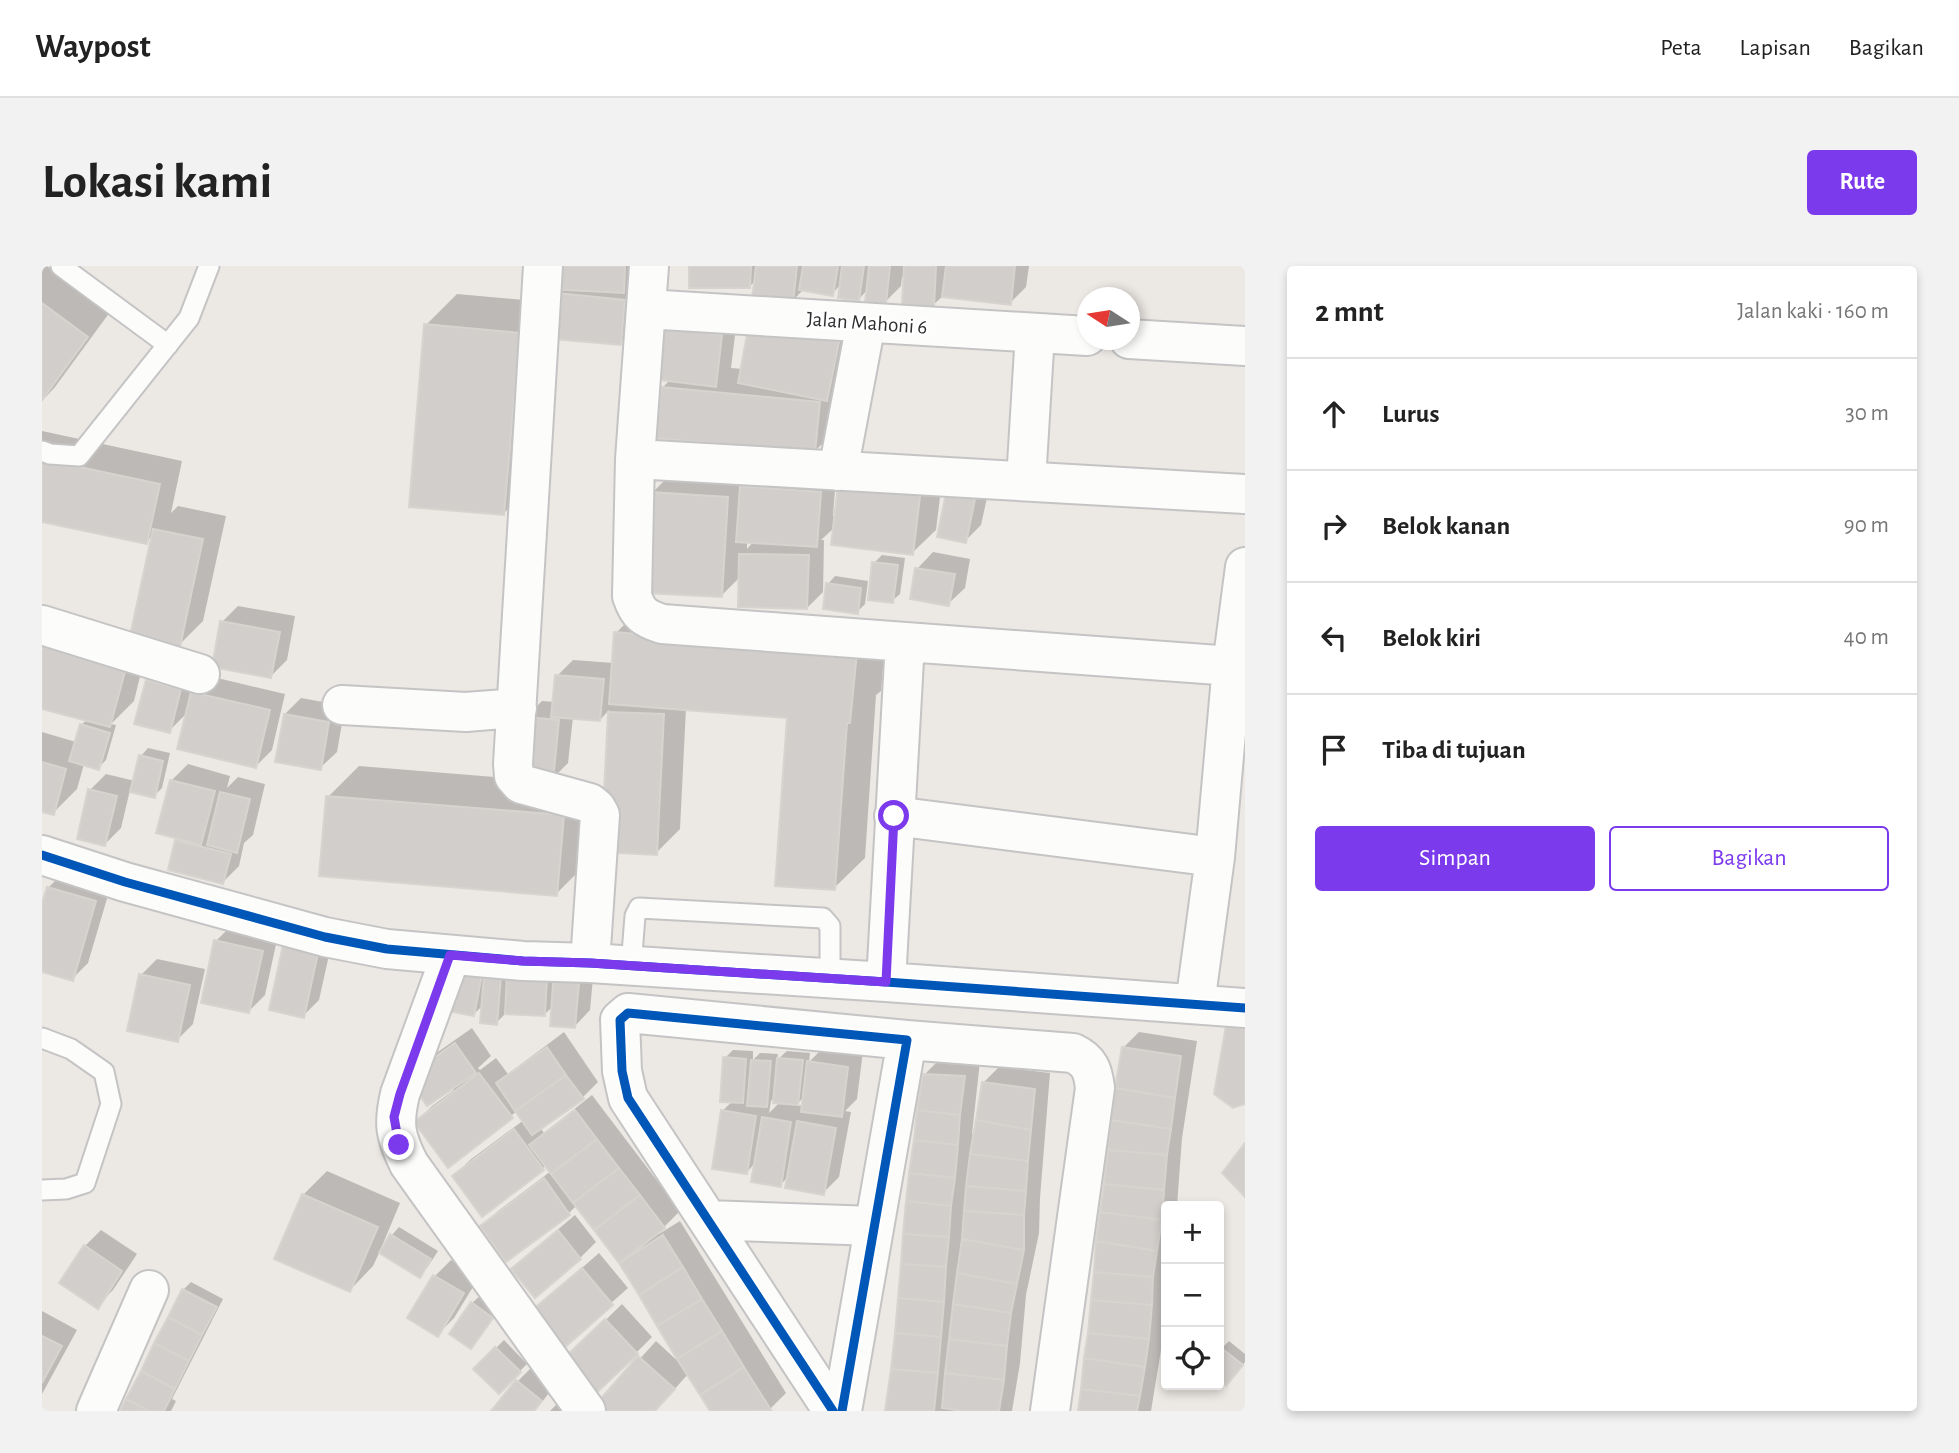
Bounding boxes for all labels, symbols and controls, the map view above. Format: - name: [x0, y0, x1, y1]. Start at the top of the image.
- text: Waypost: [35, 31, 151, 64]
- text: Peta: [1660, 36, 1702, 60]
- text: Lapisan: [1740, 36, 1811, 60]
- text: Bagikan: [1849, 36, 1924, 60]
- button: Rute: [1807, 150, 1917, 215]
- text: Lokasi kami: [42, 158, 272, 207]
- north arrow: [1077, 287, 1140, 350]
- text: 2 mnt: [1315, 297, 1384, 327]
- text: Jalan kaki · 160 m: [1737, 300, 1889, 323]
- street label: Jalan Mahoni 6: [806, 308, 928, 338]
- icon: ahead: [1315, 395, 1353, 433]
- text: Lurus: [1382, 401, 1439, 427]
- text: 30 m: [1845, 402, 1889, 425]
- icon: right: [1315, 507, 1353, 545]
- text: Belok kanan: [1382, 513, 1510, 539]
- text: 90 m: [1844, 514, 1889, 537]
- icon: left: [1315, 619, 1353, 657]
- text: Belok kiri: [1382, 625, 1481, 651]
- text: 40 m: [1844, 626, 1889, 649]
- icon: arrive: [1315, 731, 1353, 769]
- text: Tiba di tujuan: [1382, 737, 1526, 763]
- route start: [878, 800, 909, 831]
- button: Simpan: [1315, 826, 1595, 891]
- button: Bagikan: [1609, 826, 1889, 891]
- route end: [383, 1129, 414, 1160]
- map controls: [1161, 1201, 1224, 1390]
- button: +: [1161, 1201, 1224, 1264]
- button: −: [1161, 1264, 1224, 1327]
- button: locate: [1161, 1327, 1224, 1390]

